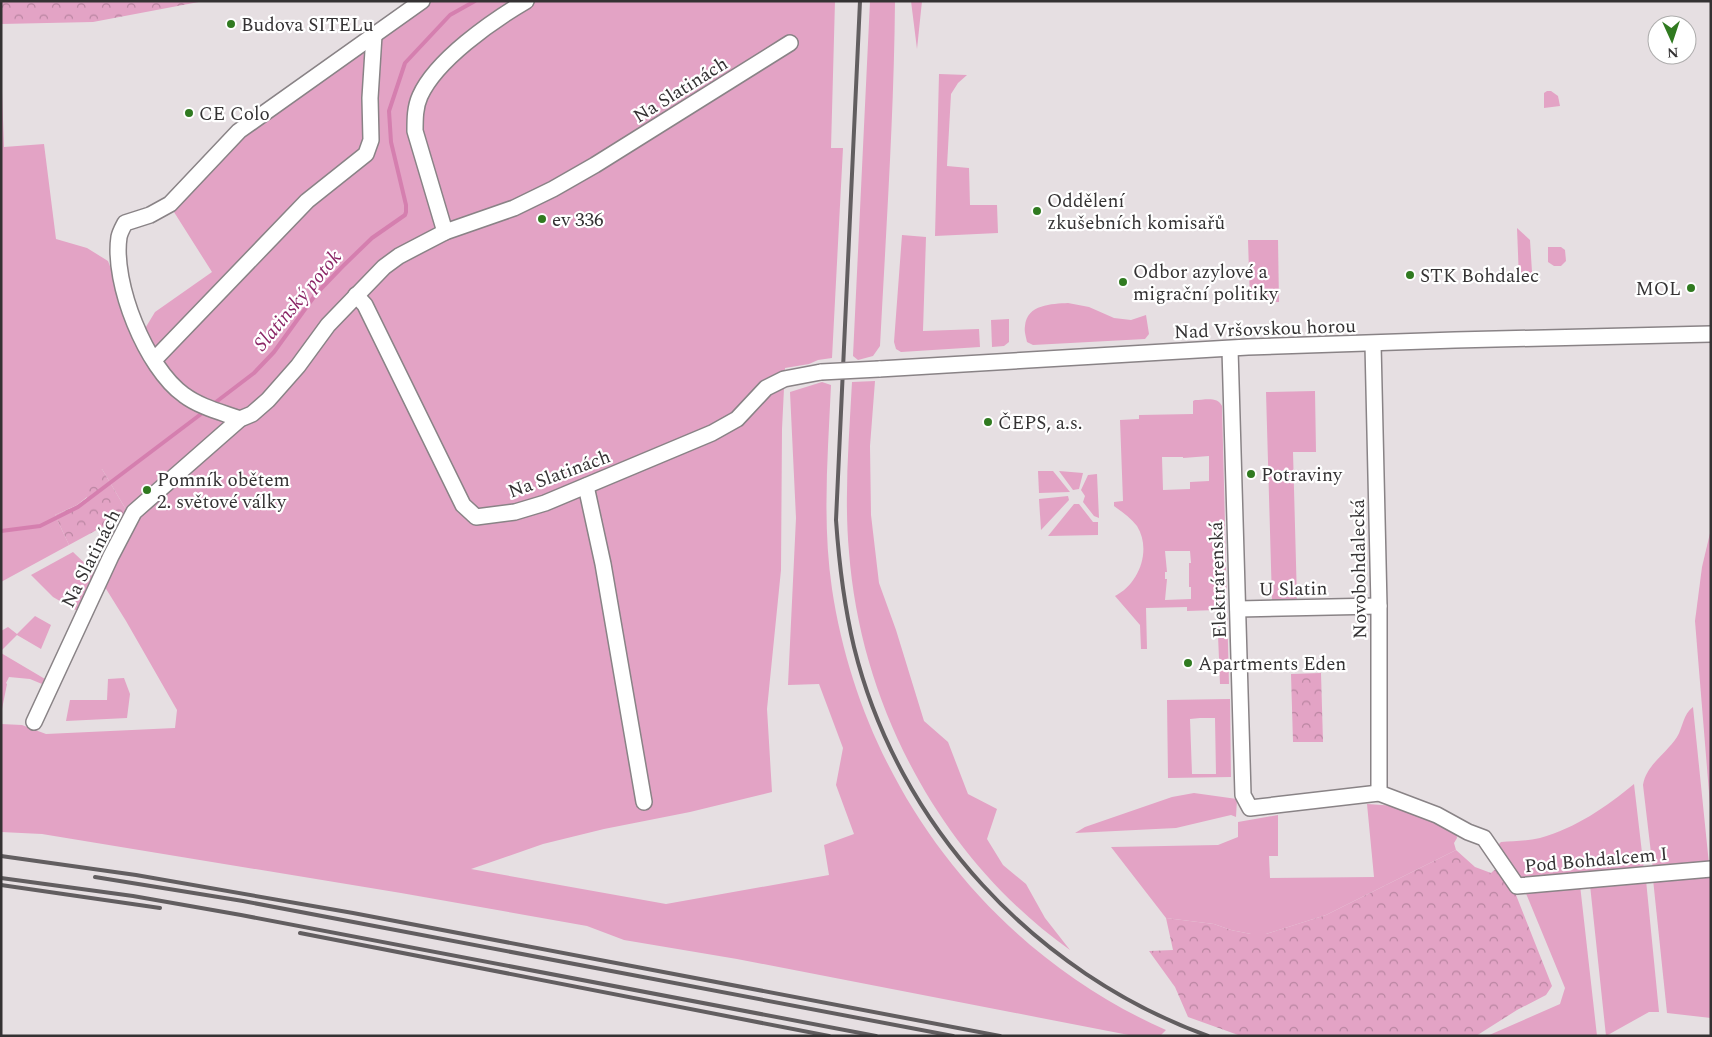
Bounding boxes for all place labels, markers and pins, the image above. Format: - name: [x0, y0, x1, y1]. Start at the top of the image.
- place label: Budova SITELu: [241, 11, 374, 40]
- marker: Budova SITELu: [225, 18, 237, 30]
- place label: CE Colo: [199, 100, 270, 129]
- marker: CE Colo: [183, 107, 195, 119]
- place label: Oddělení zkušebních komisařů: [1047, 187, 1226, 238]
- marker: Oddělení zkušebních komisařů: [1031, 205, 1043, 217]
- place label: ev 336: [552, 206, 604, 235]
- marker: ev 336: [536, 213, 548, 225]
- place label: Odbor azylové a migrační politiky: [1133, 258, 1279, 309]
- place label: STK Bohdalec: [1420, 262, 1539, 291]
- marker: STK Bohdalec: [1404, 269, 1416, 281]
- place label: MOL: [1636, 275, 1681, 304]
- marker: Odbor azylové a migrační politiky: [1117, 276, 1129, 288]
- marker: MOL: [1685, 282, 1697, 294]
- place label: ČEPS, a.s.: [998, 409, 1083, 438]
- marker: ČEPS, a.s.: [982, 416, 994, 428]
- place label: Potraviny: [1261, 461, 1343, 490]
- place label: Pomník obětem 2. světové války: [157, 466, 290, 517]
- marker: Potraviny: [1245, 468, 1257, 480]
- marker: Pomník obětem 2. světové války: [141, 484, 153, 496]
- place label: Apartments Eden: [1198, 650, 1346, 679]
- marker: Apartments Eden: [1182, 657, 1194, 669]

